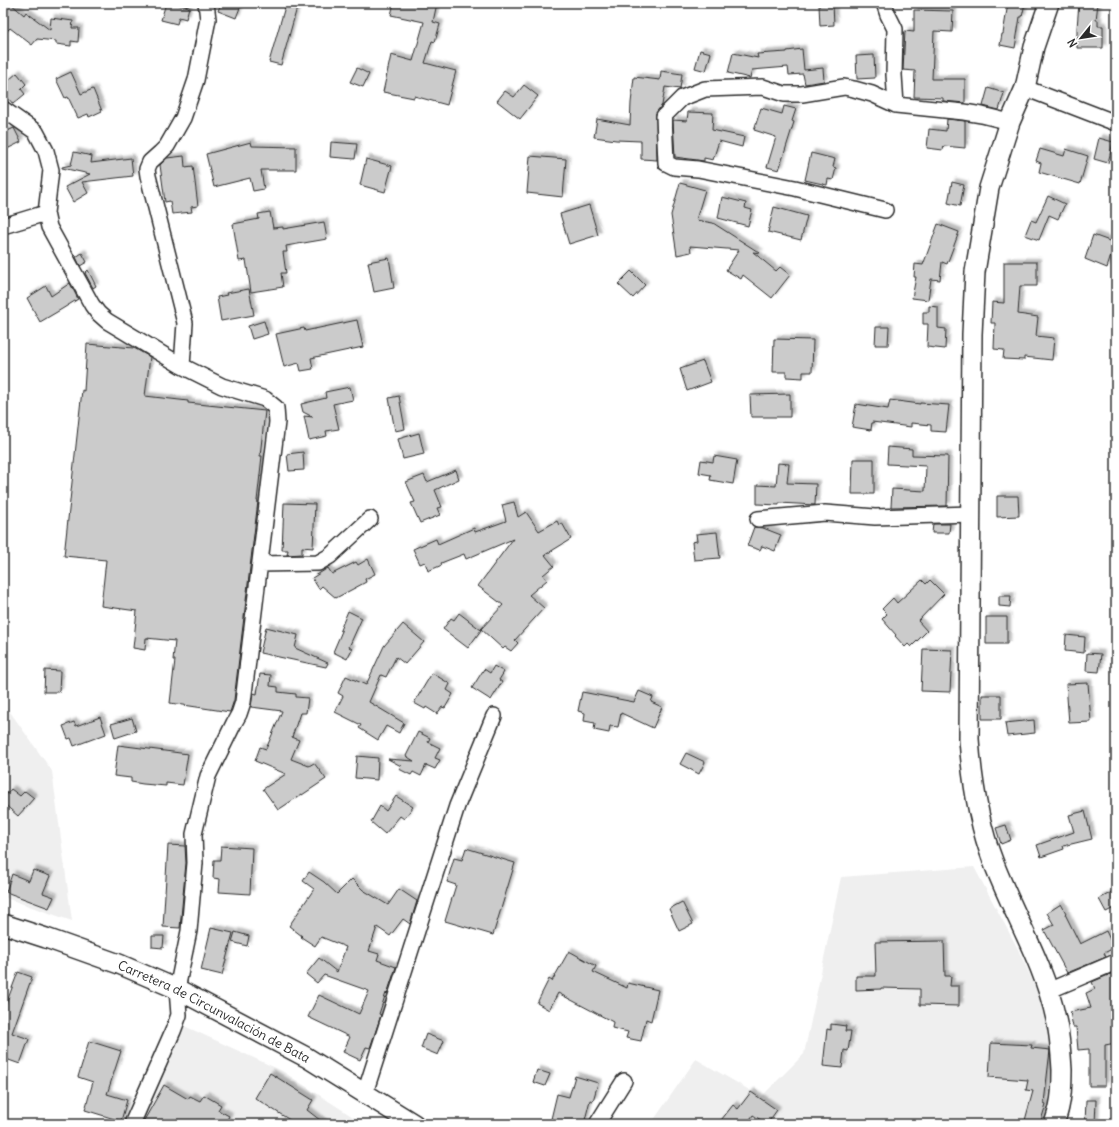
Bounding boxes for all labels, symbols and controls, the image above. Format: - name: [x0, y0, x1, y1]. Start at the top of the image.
- north arrow: [1061, 18, 1101, 58]
- text: N: [1064, 36, 1080, 50]
- street label: Carretera de Circunvalación de Bata: [115, 957, 314, 1067]

